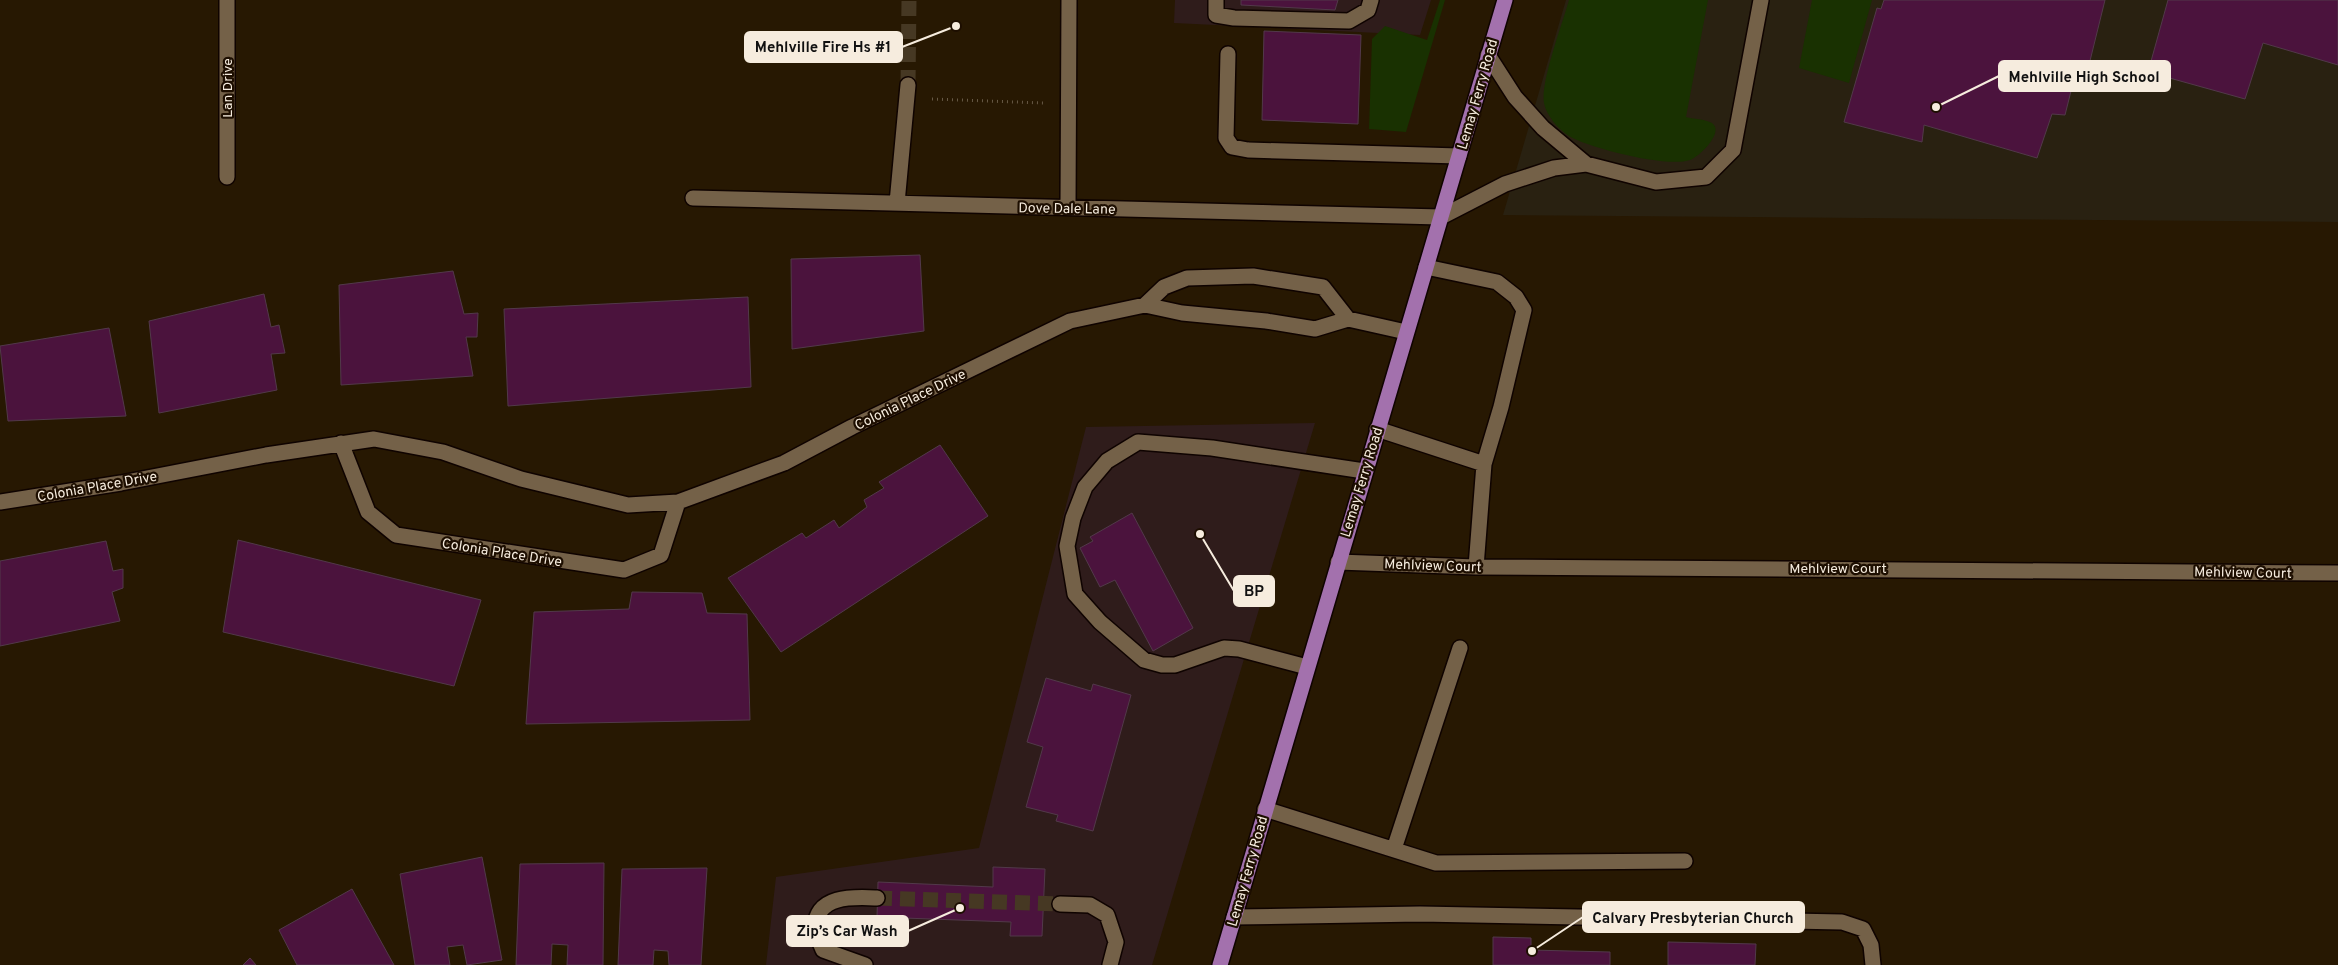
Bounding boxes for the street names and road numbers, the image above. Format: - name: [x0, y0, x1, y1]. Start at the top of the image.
- street label: Lemay Ferry Road: [1455, 37, 1502, 152]
- street label: Lan Drive: [220, 58, 237, 118]
- street label: Dove Dale Lane: [1018, 200, 1116, 219]
- street label: Colonia Place Drive: [852, 366, 969, 435]
- street label: Lemay Ferry Road: [1338, 425, 1387, 539]
- street label: Colonia Place Drive: [36, 469, 159, 506]
- street label: Colonia Place Drive: [440, 536, 563, 571]
- street label: Mehlview Court: [1384, 556, 1482, 577]
- street label: Mehlview Court: [1789, 561, 1887, 578]
- street label: Mehlview Court: [2194, 564, 2292, 583]
- street label: Lemay Ferry Road: [1225, 814, 1272, 929]

